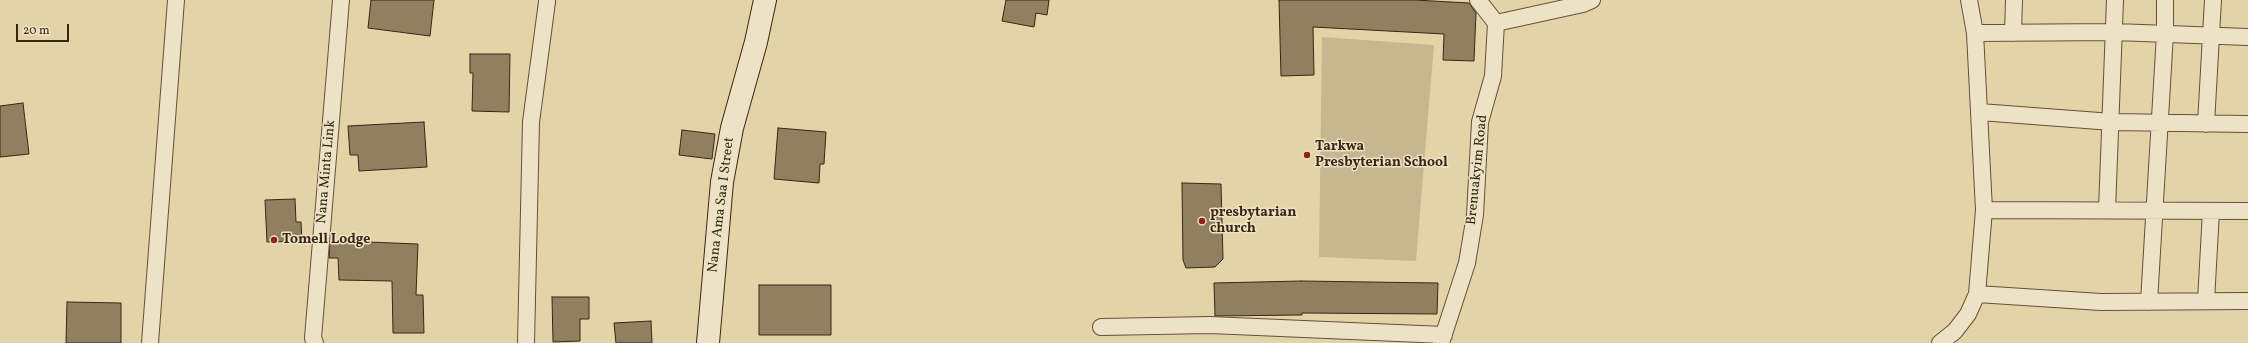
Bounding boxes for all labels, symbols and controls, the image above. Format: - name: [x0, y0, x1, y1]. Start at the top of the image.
- scale bar: [18, 16, 71, 42]
- text: 20 m: [23, 23, 50, 39]
- street label: Brenuakyim Road: [1464, 114, 1492, 226]
- street label: Nana Minta Link: [314, 120, 340, 224]
- street label: Nana Ama Saa I Street: [705, 136, 739, 274]
- place label: Tarkwa Presbyterian School: [1315, 139, 1448, 172]
- marker: Tarkwa Presbyterian School: [1302, 150, 1312, 160]
- place label: presbytarian church: [1210, 205, 1296, 238]
- marker: presbytarian church: [1197, 216, 1207, 226]
- place label: Tomell Lodge: [282, 232, 371, 248]
- marker: Tomell Lodge: [269, 235, 279, 245]

